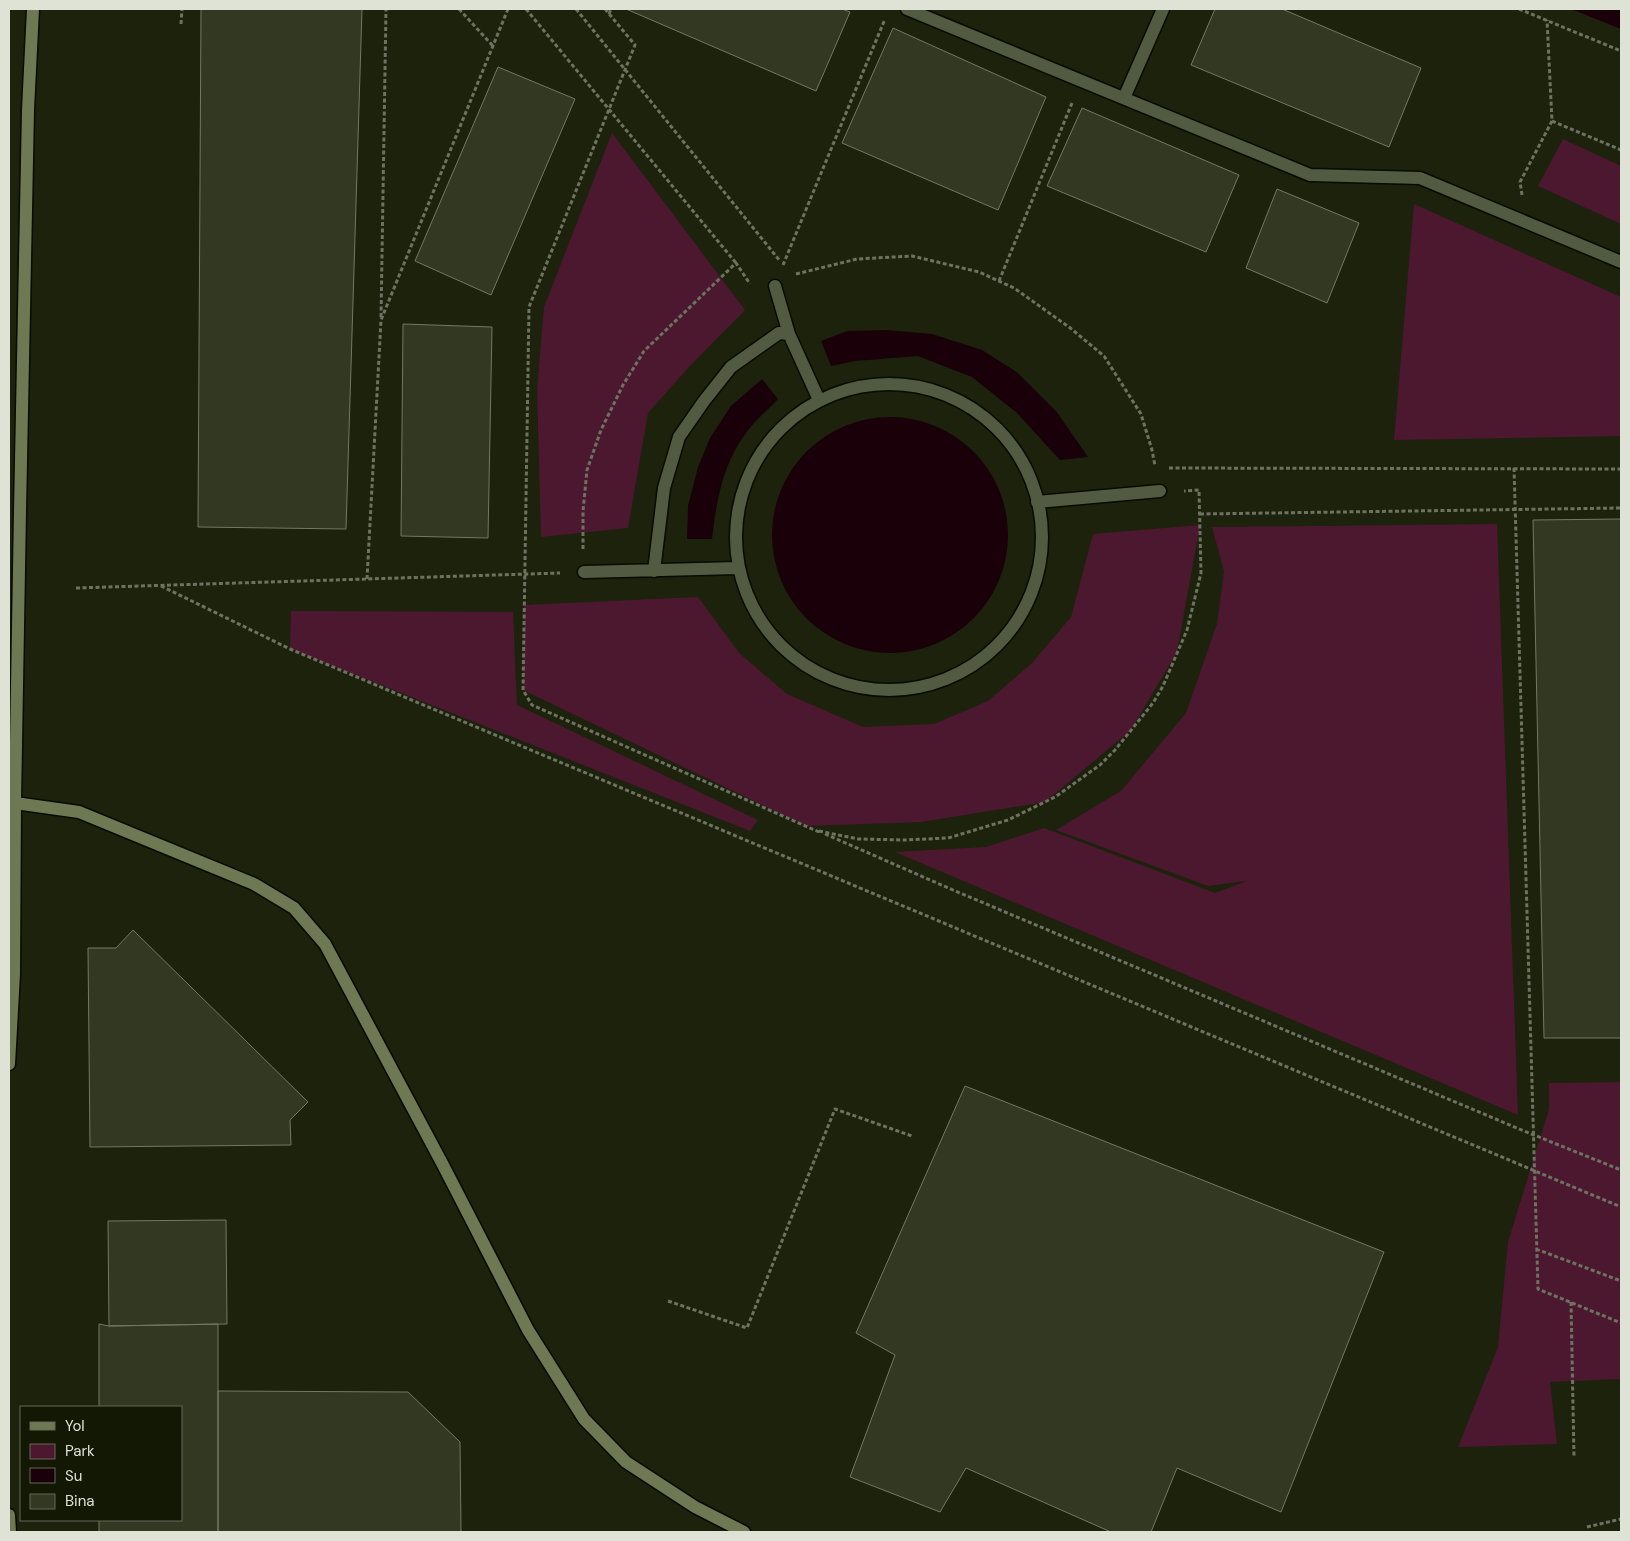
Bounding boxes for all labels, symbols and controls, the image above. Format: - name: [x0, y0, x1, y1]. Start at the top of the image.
- legend: [20, 1406, 182, 1521]
- text: Yol: [65, 1416, 85, 1436]
- text: Park: [65, 1441, 95, 1461]
- text: Su: [65, 1466, 82, 1486]
- text: Bina: [65, 1491, 94, 1511]

